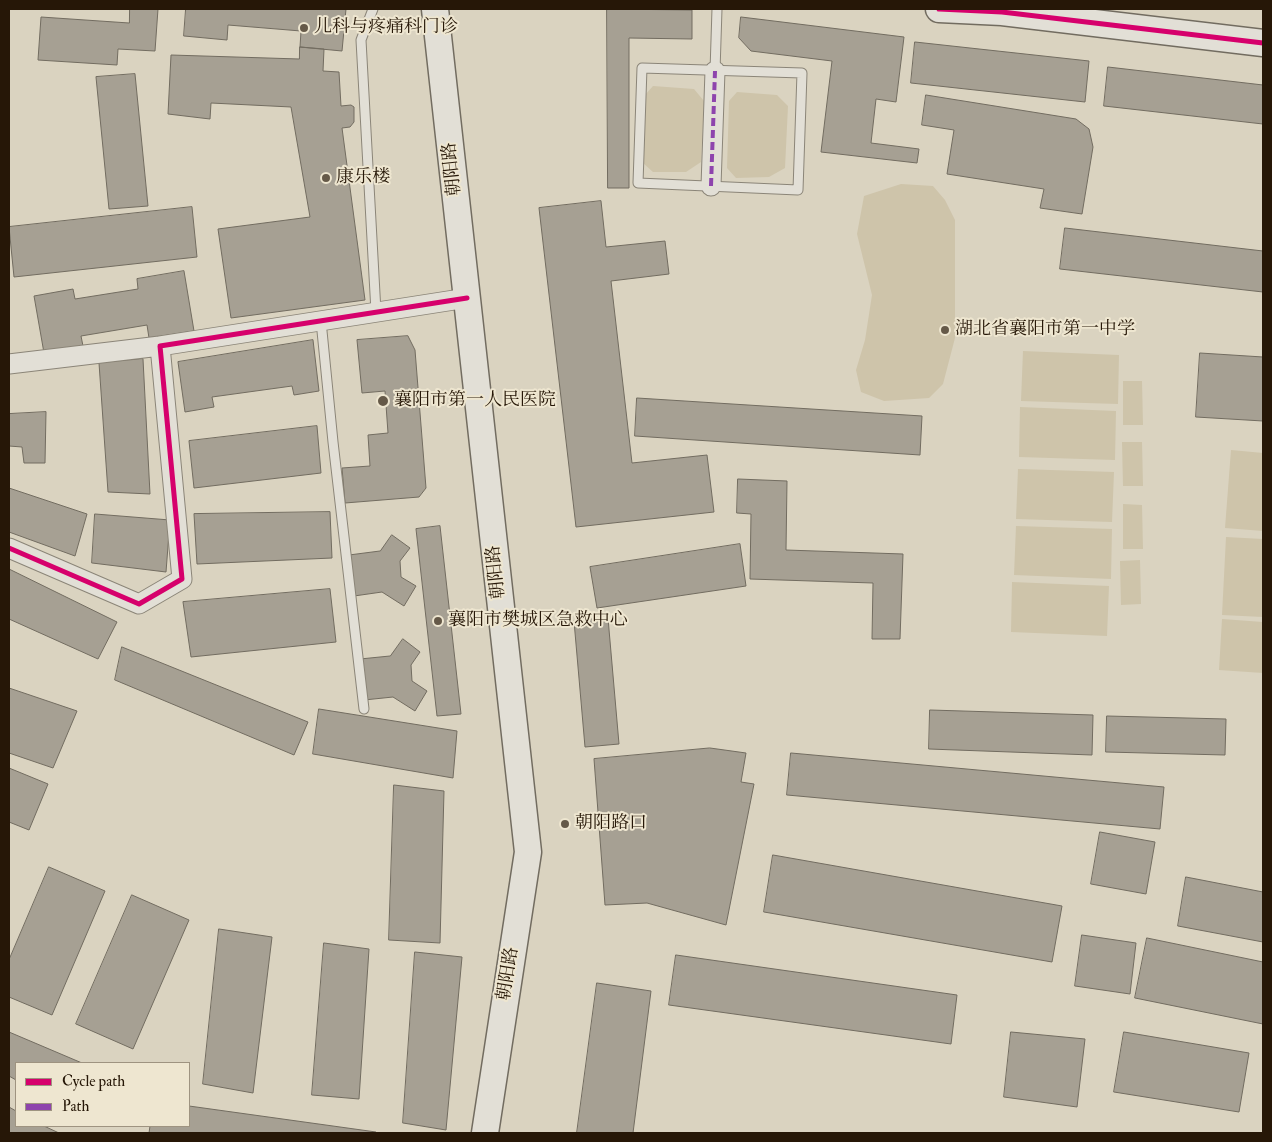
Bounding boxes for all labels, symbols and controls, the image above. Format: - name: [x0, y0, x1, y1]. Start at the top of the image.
- place label: 儿科与疼痛科门诊: [314, 17, 458, 39]
- marker: 儿科与疼痛科门诊: [298, 22, 310, 34]
- street label: 朝阳路: [439, 141, 467, 197]
- place label: 康乐楼: [336, 167, 390, 189]
- marker: 康乐楼: [320, 172, 332, 184]
- place label: 湖北省襄阳市第一中学: [955, 319, 1135, 341]
- marker: 湖北省襄阳市第一中学: [939, 324, 951, 336]
- place label: 襄阳市第一人民医院: [394, 390, 556, 412]
- marker: 襄阳市第一人民医院: [376, 394, 390, 408]
- street label: 朝阳路: [483, 544, 511, 600]
- place label: 襄阳市樊城区急救中心: [448, 610, 628, 632]
- marker: 襄阳市樊城区急救中心: [432, 615, 444, 627]
- place label: 朝阳路口: [575, 813, 647, 835]
- marker: 朝阳路口: [559, 818, 571, 830]
- street label: 朝阳路: [494, 946, 524, 1002]
- legend: [15, 1062, 190, 1127]
- text: Cycle path: [62, 1072, 125, 1091]
- text: Path: [62, 1097, 89, 1116]

